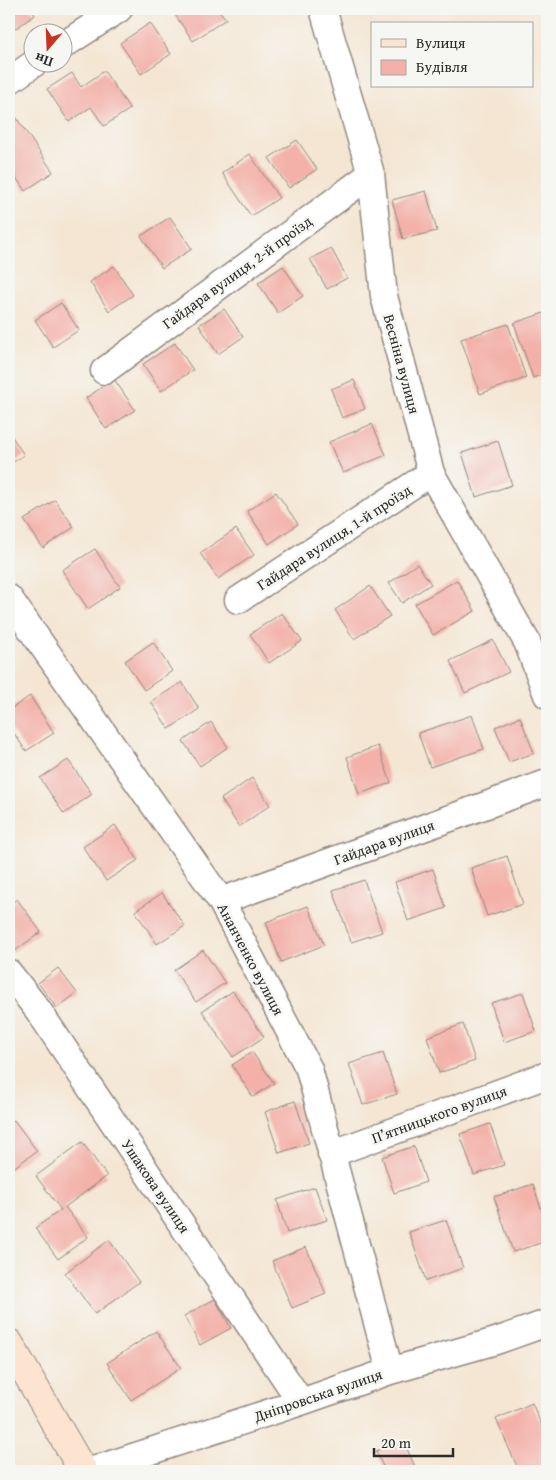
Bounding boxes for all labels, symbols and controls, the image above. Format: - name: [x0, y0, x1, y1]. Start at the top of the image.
- north arrow: [22, 22, 72, 72]
- legend: [371, 22, 534, 88]
- text: Вулиця: [416, 32, 466, 53]
- text: Пн: [32, 48, 56, 73]
- text: Будівля: [416, 56, 468, 77]
- street label: Гайдара вулиця, 2-й проїзд: [158, 210, 316, 334]
- street label: Весніна вулиця: [379, 312, 426, 417]
- street label: Гайдара вулиця, 1-й проїзд: [253, 479, 415, 595]
- street label: Гайдара вулиця: [331, 814, 437, 870]
- street label: Ананченко вулиця: [213, 899, 290, 1019]
- street label: П’ятницького вулиця: [368, 1080, 510, 1148]
- street label: Ушакова вулиця: [117, 1135, 195, 1237]
- street label: Дніпровська вулиця: [250, 1363, 385, 1427]
- scale bar: [374, 1425, 452, 1457]
- text: 20 m: [381, 1432, 412, 1453]

